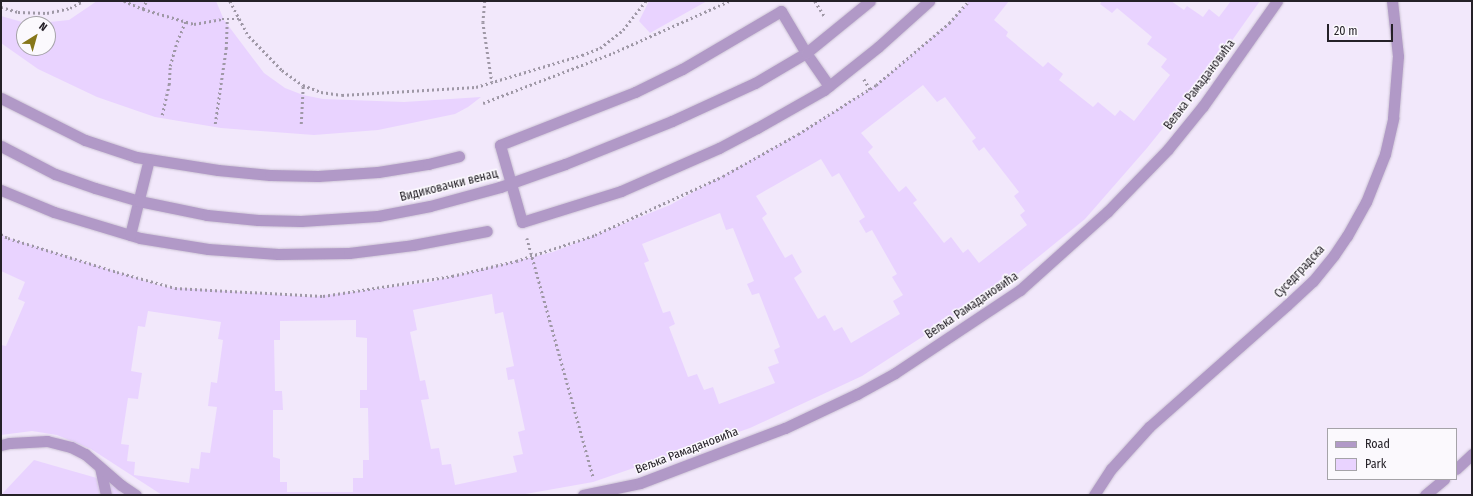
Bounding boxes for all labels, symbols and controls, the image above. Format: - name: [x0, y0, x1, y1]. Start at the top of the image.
- north arrow: [16, 16, 56, 56]
- scale bar: [1329, 16, 1395, 42]
- text: N: [36, 20, 49, 34]
- text: 20 m: [1334, 24, 1358, 38]
- street label: Вељка Рамадановића: [1161, 37, 1239, 133]
- street label: Видиковачки венац: [399, 167, 499, 205]
- street label: Суседградска: [1272, 243, 1328, 301]
- street label: Вељка Рамадановића: [923, 270, 1021, 342]
- street label: Вељка Рамадановића: [633, 425, 741, 477]
- legend: [1327, 428, 1457, 480]
- text: Road: [1365, 437, 1390, 451]
- text: Park: [1365, 457, 1386, 471]

